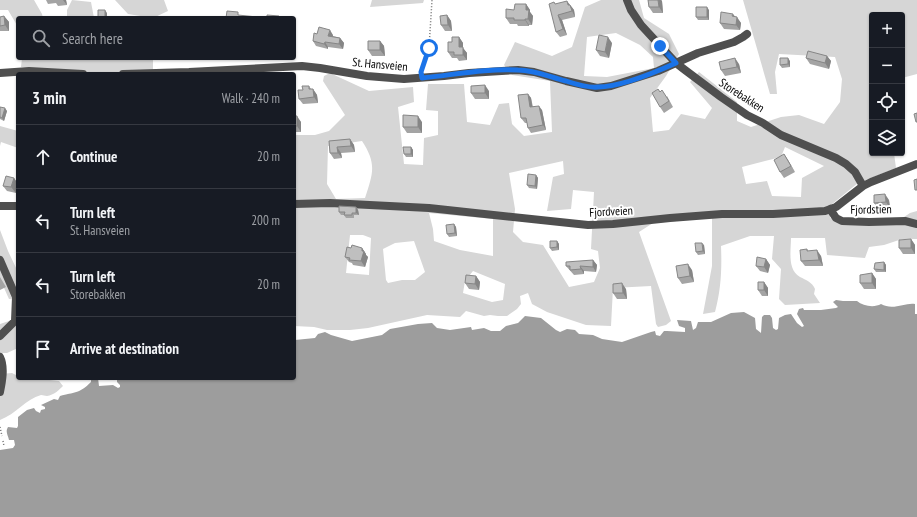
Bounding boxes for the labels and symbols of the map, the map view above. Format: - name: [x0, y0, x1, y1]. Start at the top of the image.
- route end: [651, 37, 669, 55]
- route start: [420, 39, 438, 57]
- street label: St. Hansveien: [352, 54, 408, 74]
- street label: Storebakken: [716, 75, 768, 115]
- street label: Fjordstien: [850, 201, 892, 217]
- street label: Fjordveien: [589, 202, 633, 220]

